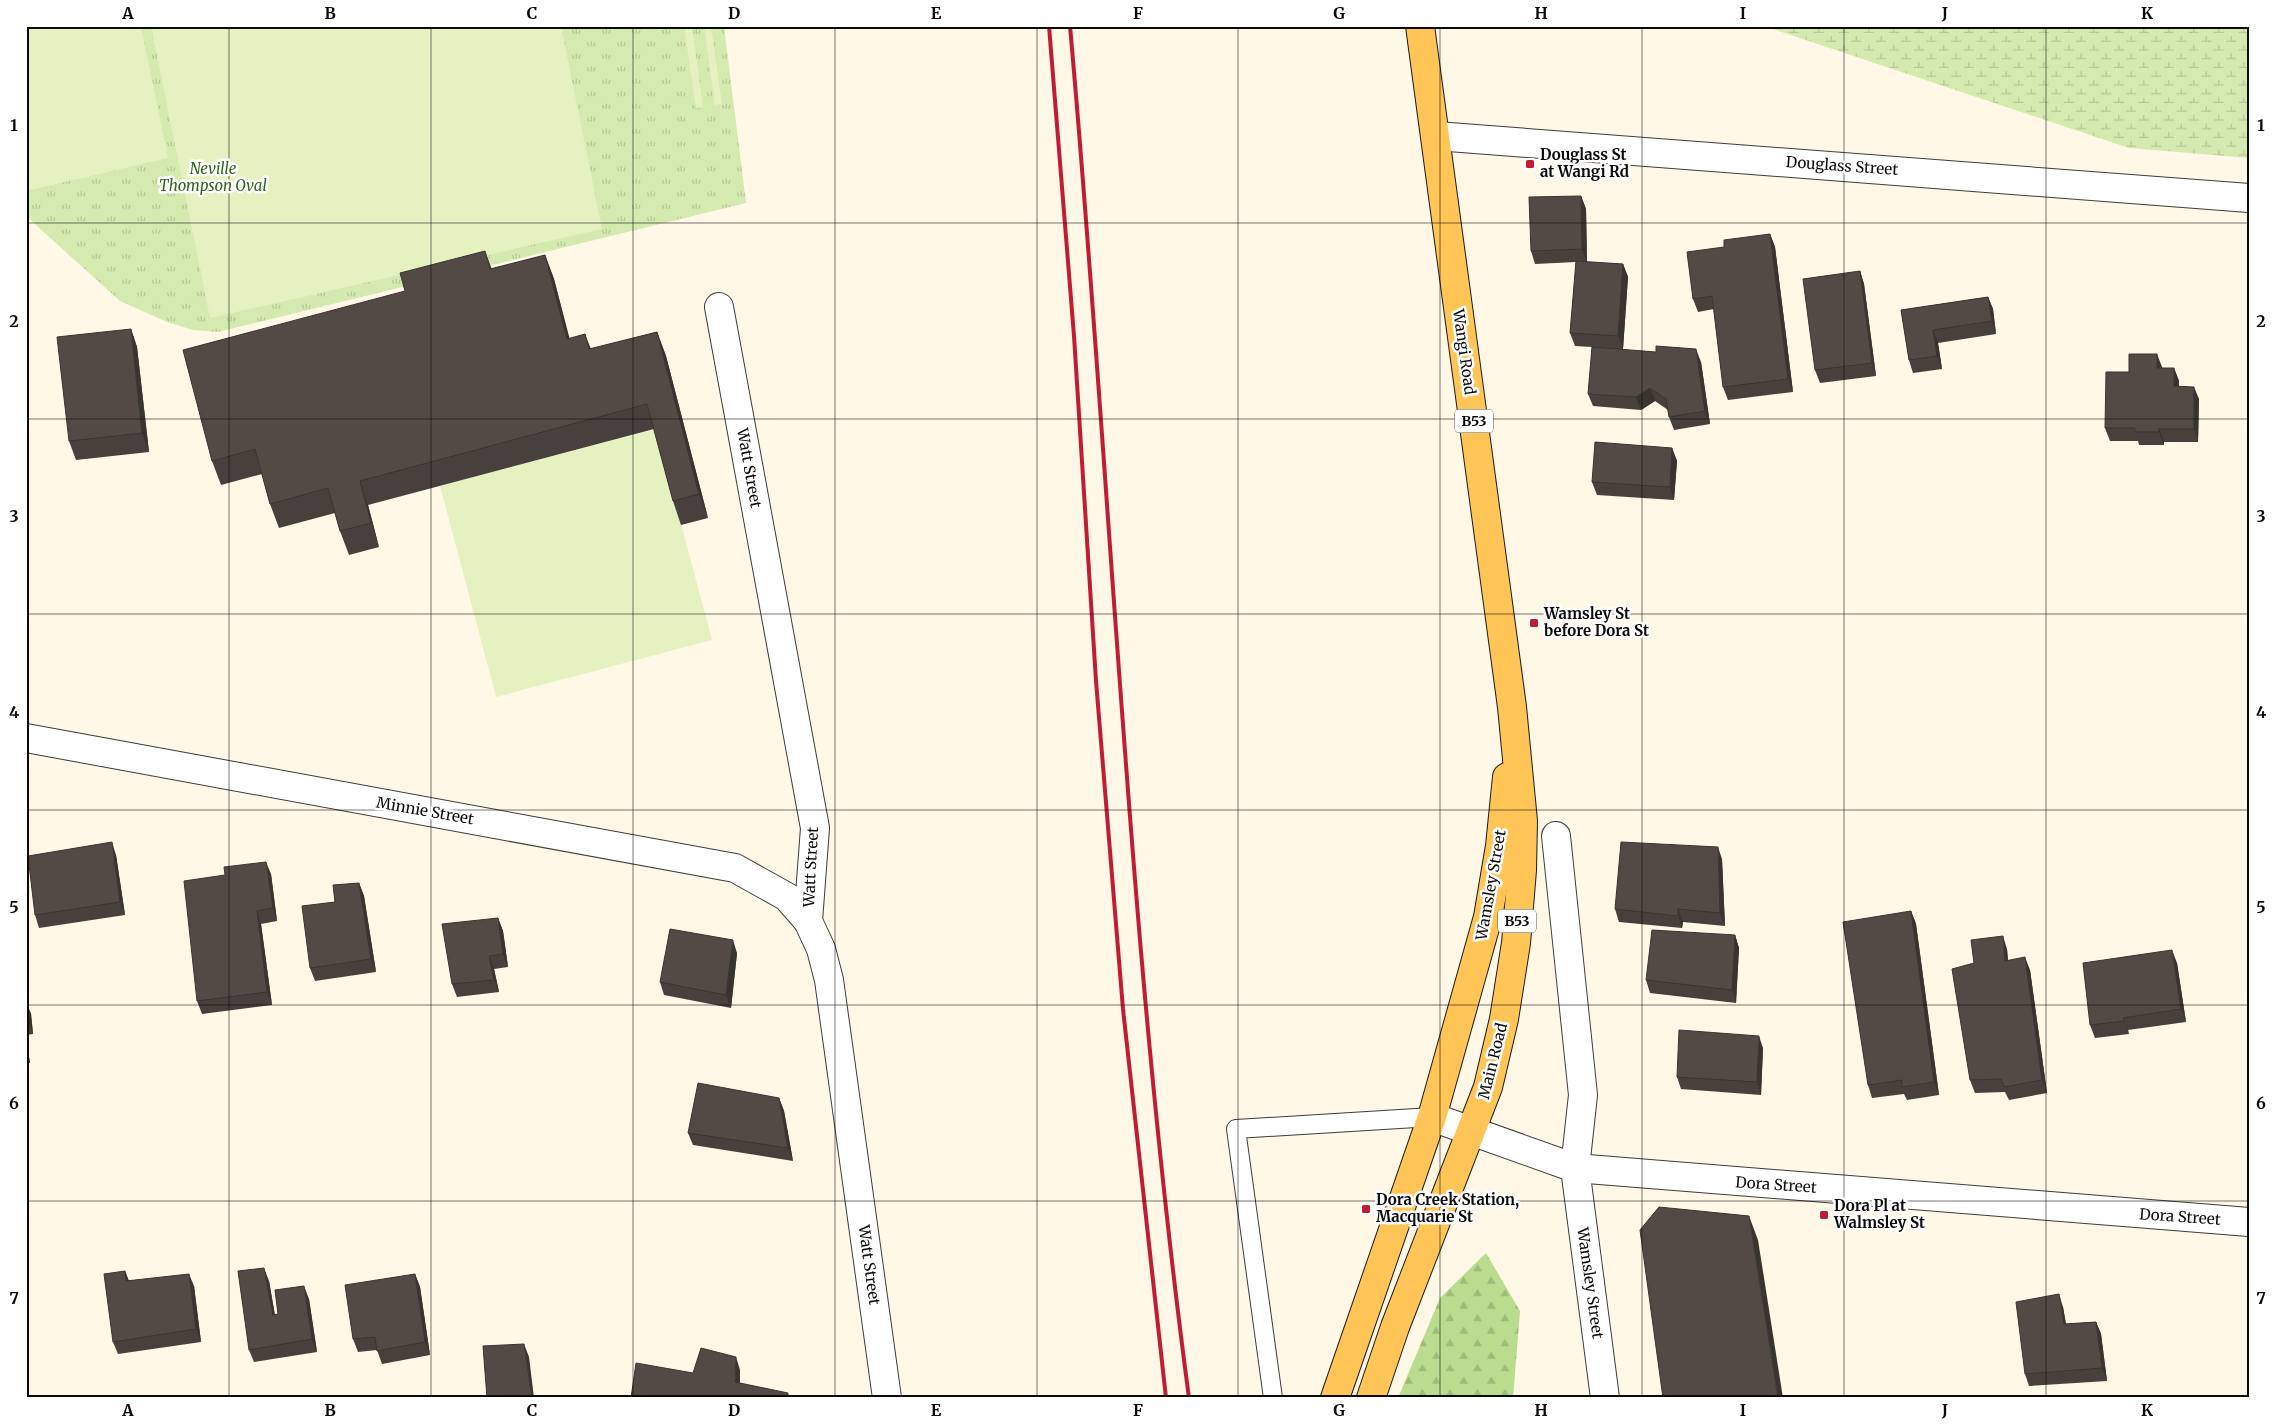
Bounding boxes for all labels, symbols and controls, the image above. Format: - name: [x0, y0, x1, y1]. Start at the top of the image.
- text: A: [121, 3, 134, 23]
- text: B: [324, 3, 336, 23]
- text: C: [527, 3, 537, 23]
- text: D: [728, 3, 740, 23]
- text: E: [931, 3, 942, 23]
- text: F: [1133, 3, 1143, 23]
- text: G: [1333, 3, 1345, 23]
- text: H: [1534, 3, 1548, 23]
- text: I: [1740, 3, 1746, 23]
- text: J: [1941, 3, 1948, 23]
- text: K: [2141, 3, 2153, 23]
- text: 1: [10, 115, 18, 135]
- text: 1: [2257, 115, 2265, 135]
- place label: Douglass St at Wangi Rd: [1540, 145, 1629, 181]
- street label: Douglass Street: [1785, 152, 1899, 179]
- marker: Douglass St at Wangi Rd: [1524, 158, 1536, 170]
- park label: Neville Thompson Oval: [159, 159, 267, 195]
- street label: Wangi Road: [1449, 307, 1480, 396]
- text: 2: [9, 311, 19, 331]
- text: 2: [2256, 311, 2266, 331]
- road number: B53: [1455, 410, 1493, 432]
- street label: Watt Street: [733, 426, 766, 509]
- text: 3: [9, 506, 19, 526]
- text: 3: [2256, 506, 2266, 526]
- place label: Wamsley St before Dora St: [1543, 604, 1649, 640]
- marker: Wamsley St before Dora St: [1528, 617, 1540, 629]
- text: 4: [9, 702, 19, 722]
- text: 4: [2256, 702, 2266, 722]
- street label: Minnie Street: [375, 793, 475, 828]
- street label: Watt Street: [799, 826, 822, 909]
- street label: Wamsley Street: [1471, 828, 1510, 943]
- text: 5: [9, 897, 19, 917]
- text: 5: [2256, 897, 2266, 917]
- road number: B53: [1498, 909, 1536, 932]
- street label: Main Road: [1474, 1021, 1511, 1101]
- text: 6: [9, 1093, 19, 1113]
- text: 6: [2256, 1093, 2266, 1113]
- street label: Dora Street: [1735, 1172, 1817, 1197]
- place label: Dora Creek Station, Macquarie St: [1376, 1190, 1519, 1226]
- place label: Dora Pl at Walmsley St: [1833, 1196, 1925, 1232]
- marker: Dora Creek Station, Macquarie St: [1360, 1203, 1372, 1215]
- street label: Dora Street: [2139, 1204, 2221, 1229]
- marker: Dora Pl at Walmsley St: [1818, 1209, 1830, 1221]
- street label: Watt Street: [854, 1223, 885, 1306]
- street label: Wamsley Street: [1573, 1225, 1608, 1340]
- text: 7: [9, 1288, 19, 1308]
- text: 7: [2256, 1288, 2266, 1308]
- text: A: [121, 1400, 134, 1420]
- text: B: [324, 1400, 336, 1420]
- text: C: [527, 1400, 537, 1420]
- text: D: [728, 1400, 740, 1420]
- text: E: [931, 1400, 942, 1420]
- text: F: [1133, 1400, 1143, 1420]
- text: G: [1333, 1400, 1345, 1420]
- text: H: [1534, 1400, 1548, 1420]
- text: I: [1740, 1400, 1746, 1420]
- text: J: [1941, 1400, 1948, 1420]
- text: K: [2141, 1400, 2153, 1420]

